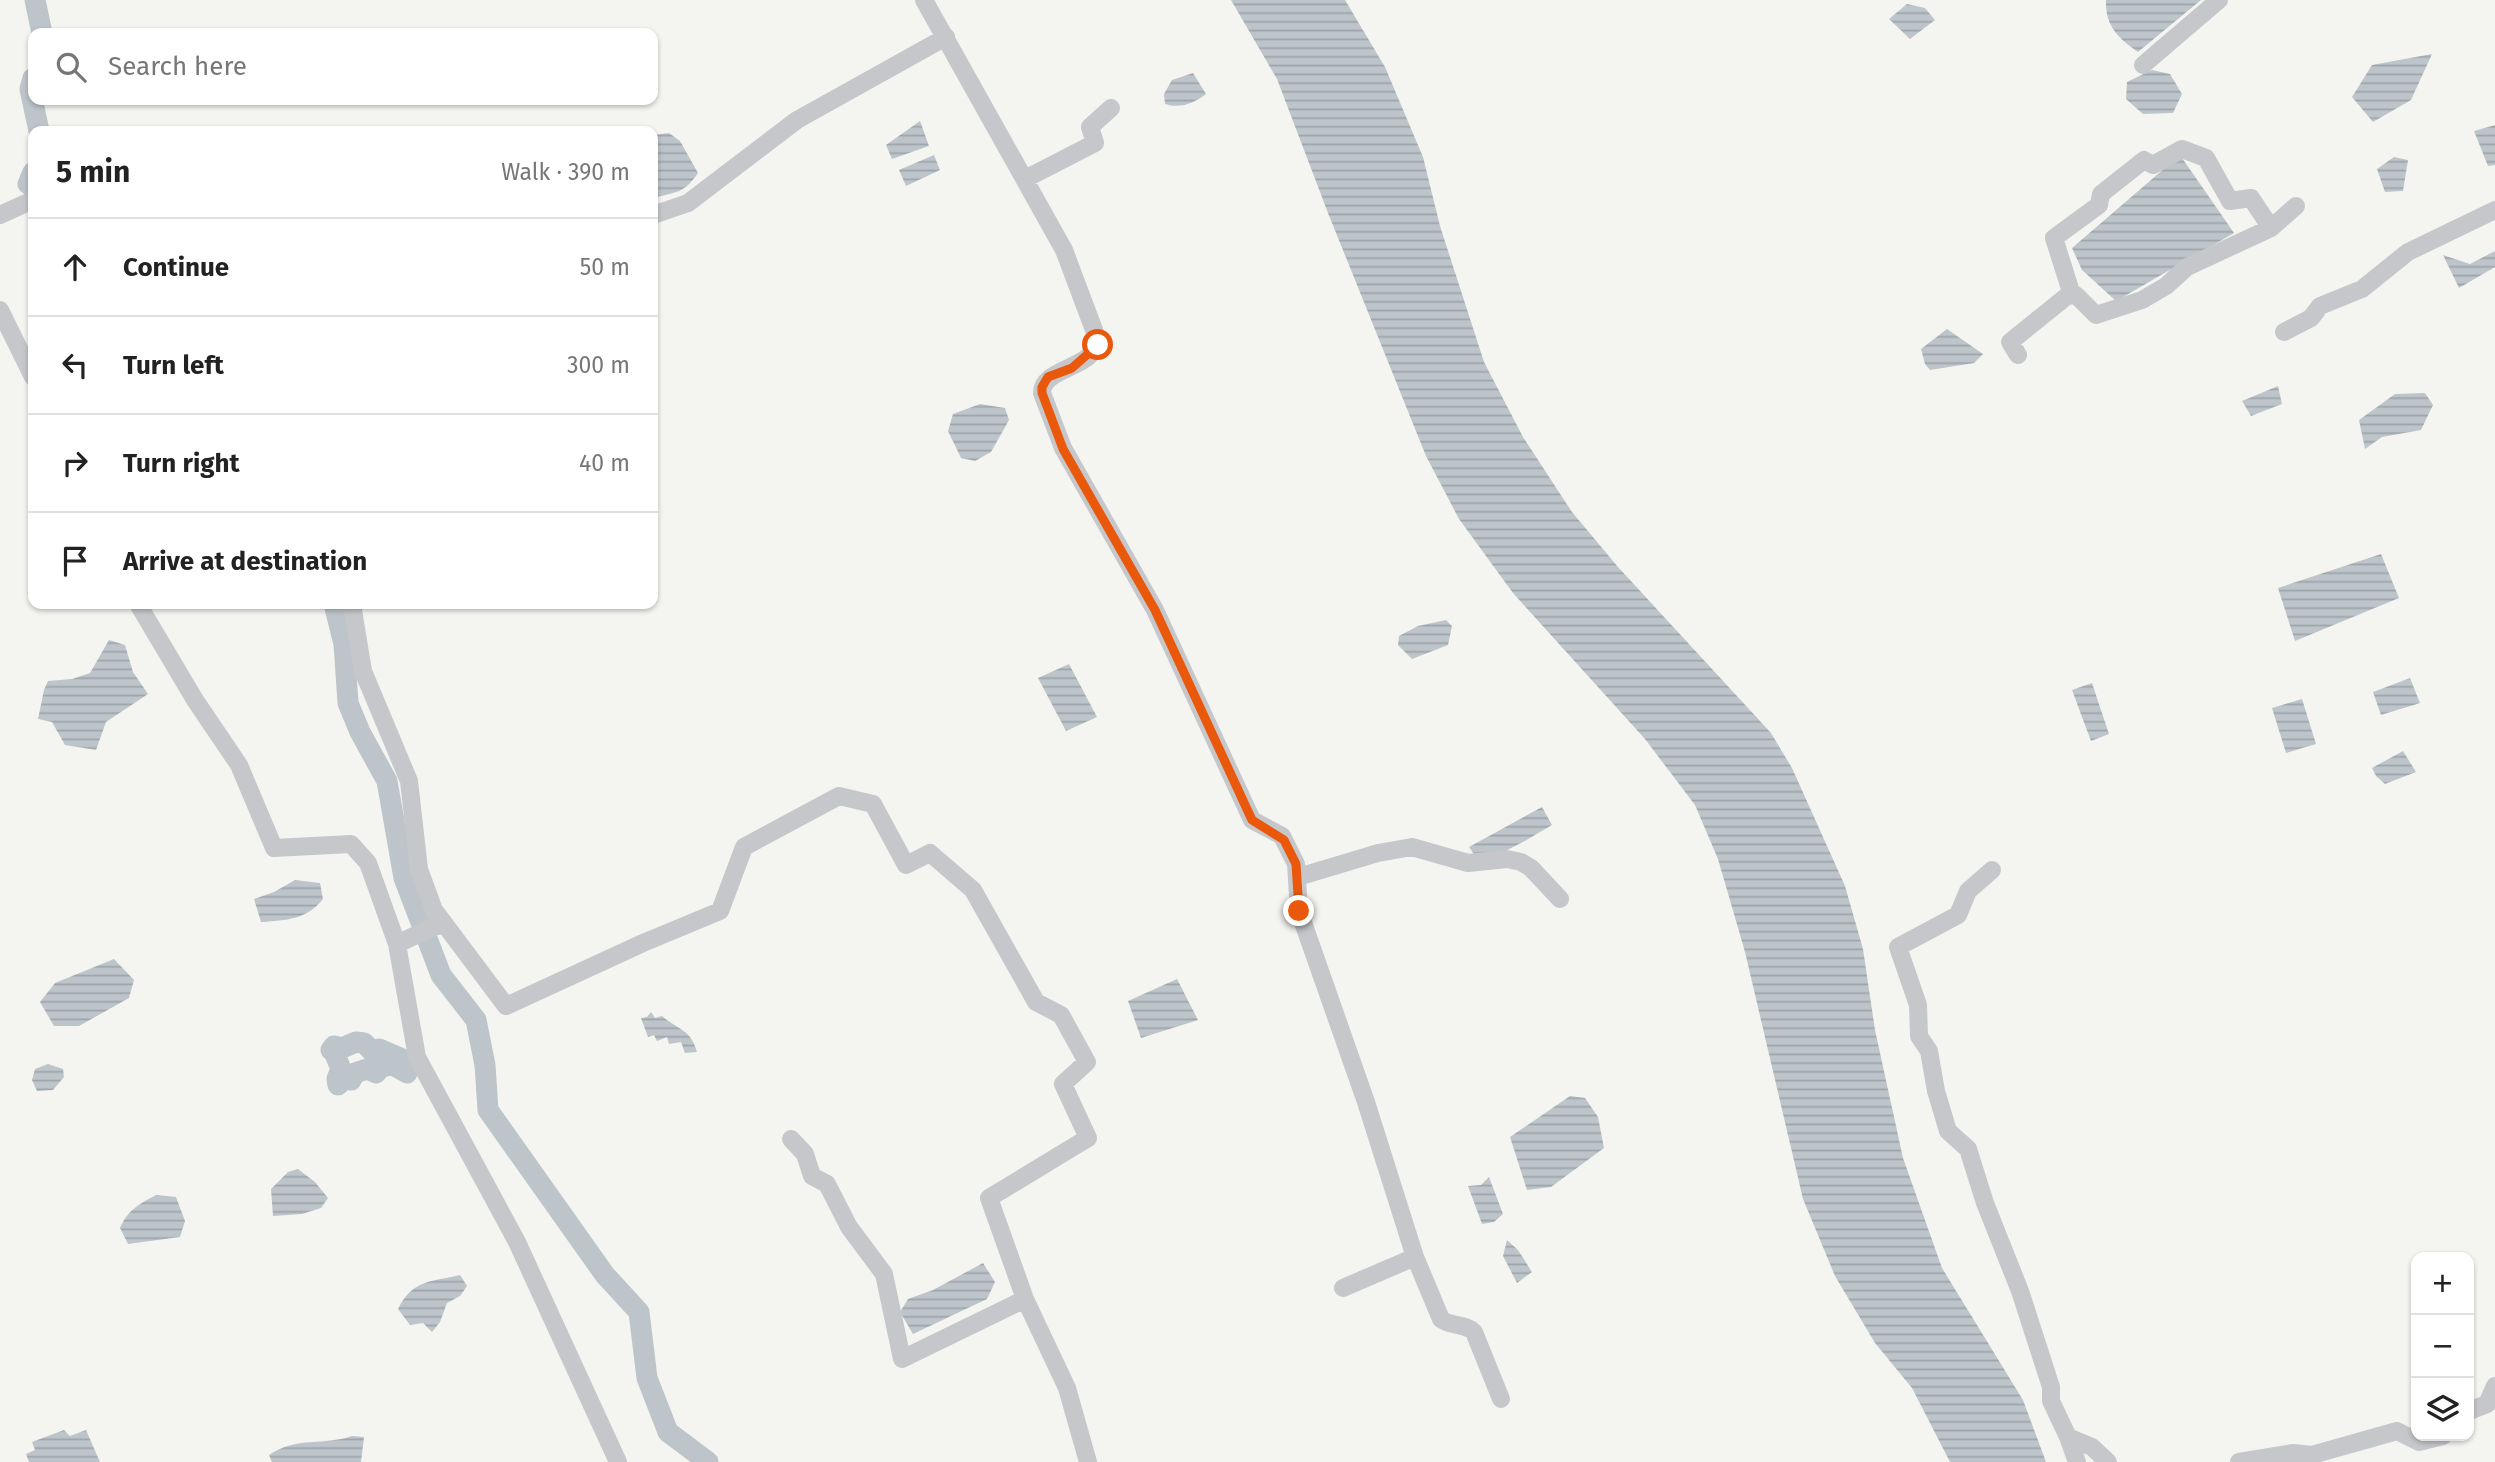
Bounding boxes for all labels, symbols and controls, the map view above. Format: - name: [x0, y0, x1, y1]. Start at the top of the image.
- search box: [28, 28, 658, 105]
- icon: search: [52, 48, 90, 86]
- text: Search here: [108, 51, 247, 82]
- text: 5 min: [56, 154, 130, 190]
- text: Walk · 390 m: [501, 158, 630, 186]
- icon: ahead: [56, 248, 94, 286]
- text: Continue: [123, 252, 229, 283]
- text: 50 m: [580, 253, 630, 281]
- route start: [1082, 329, 1113, 360]
- icon: left: [56, 346, 94, 384]
- text: Turn left: [123, 350, 224, 381]
- text: 300 m: [567, 351, 630, 379]
- icon: right: [56, 444, 94, 482]
- text: Turn right: [123, 448, 240, 479]
- text: 40 m: [579, 449, 630, 477]
- icon: arrive: [56, 542, 94, 580]
- text: Arrive at destination: [123, 546, 367, 577]
- route end: [1283, 895, 1314, 926]
- map controls: [2411, 1252, 2474, 1441]
- button: +: [2411, 1252, 2474, 1315]
- button: −: [2411, 1315, 2474, 1378]
- button: layers: [2411, 1378, 2474, 1441]

